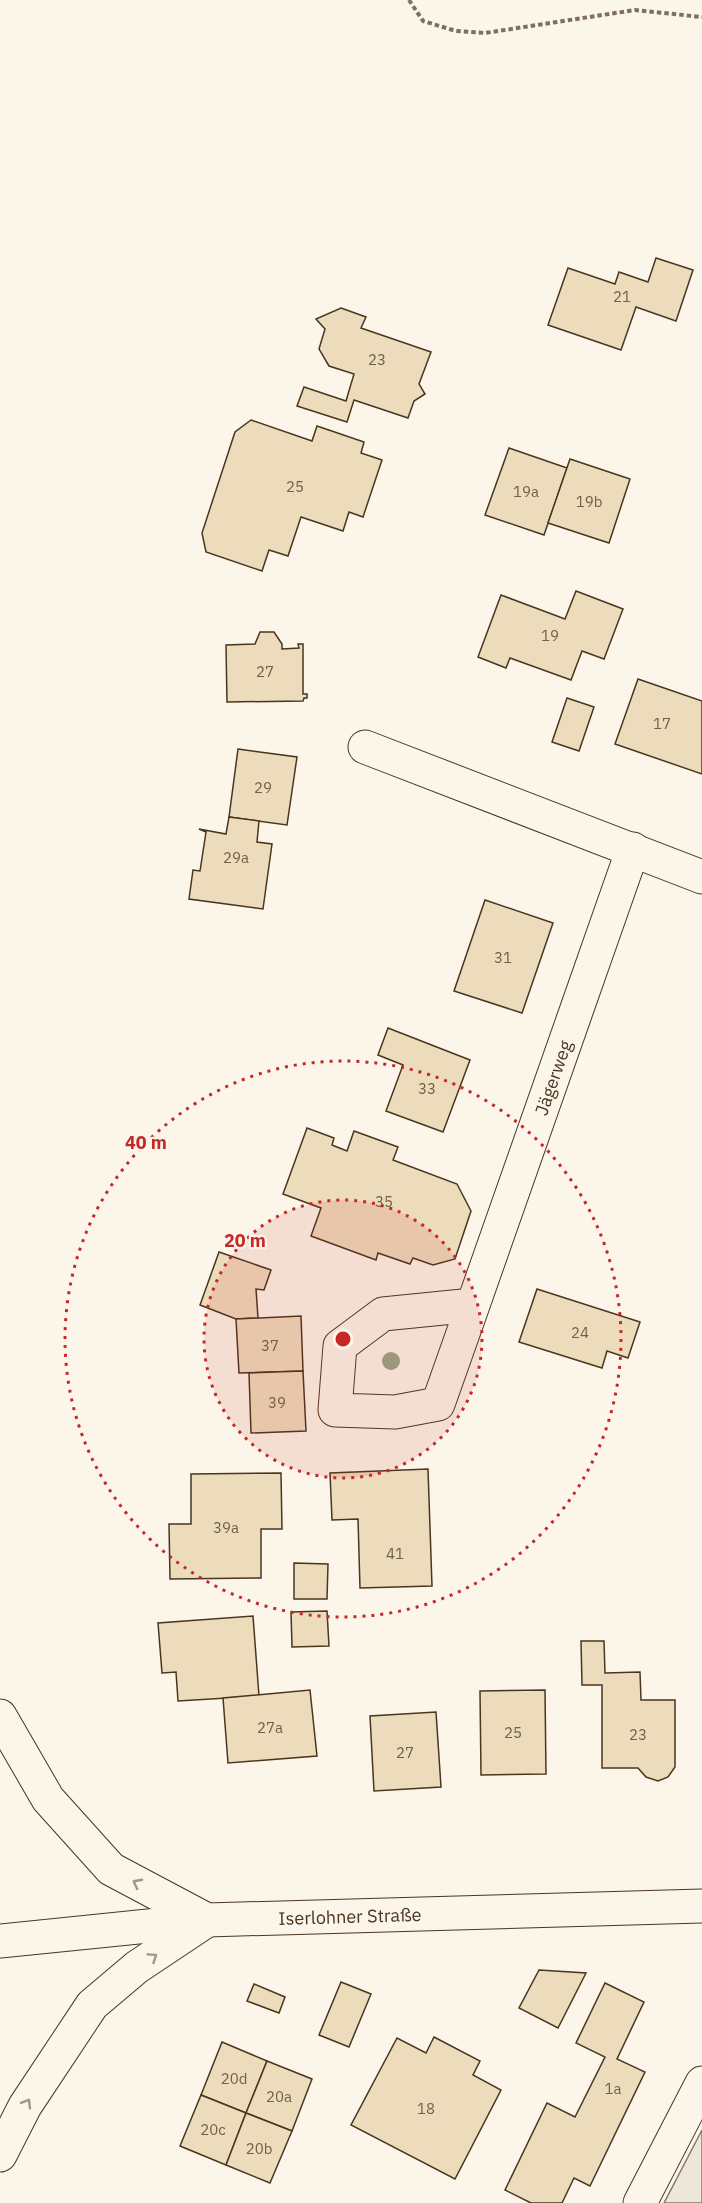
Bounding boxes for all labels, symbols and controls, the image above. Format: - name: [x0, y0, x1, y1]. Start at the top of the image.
- house number: 21: [613, 287, 631, 306]
- house number: 23: [368, 350, 386, 369]
- house number: 25: [286, 477, 304, 496]
- house number: 19a: [513, 482, 539, 501]
- house number: 19b: [576, 492, 602, 511]
- house number: 19: [541, 626, 559, 645]
- house number: 27: [256, 662, 274, 681]
- house number: 17: [653, 714, 671, 733]
- house number: 29: [254, 778, 272, 797]
- house number: 29a: [223, 848, 249, 867]
- house number: 31: [494, 948, 512, 967]
- street label: Jägerweg: [529, 1037, 577, 1118]
- house number: 33: [418, 1079, 436, 1098]
- text: 40 m: [125, 1131, 167, 1154]
- house number: 35: [375, 1192, 393, 1211]
- text: 20 m: [224, 1229, 266, 1252]
- house number: 24: [571, 1323, 589, 1342]
- centre of rings: [333, 1329, 353, 1349]
- house number: 37: [261, 1336, 279, 1355]
- house number: 39: [268, 1393, 286, 1412]
- house number: 39a: [213, 1518, 239, 1537]
- house number: 41: [386, 1544, 404, 1563]
- house number: 27a: [257, 1718, 283, 1737]
- house number: 25: [504, 1723, 522, 1742]
- house number: 23: [629, 1725, 647, 1744]
- house number: 27: [396, 1743, 414, 1762]
- one-way arrow: [132, 1879, 143, 1890]
- street label: Iserlohner Straße: [278, 1902, 422, 1929]
- one-way arrow: [146, 1953, 157, 1964]
- house number: 20d: [221, 2069, 247, 2088]
- house number: 1a: [604, 2079, 622, 2098]
- house number: 20a: [266, 2087, 292, 2106]
- one-way arrow: [20, 2099, 32, 2109]
- house number: 18: [417, 2099, 435, 2118]
- house number: 20c: [200, 2120, 226, 2139]
- house number: 20b: [246, 2139, 272, 2158]

